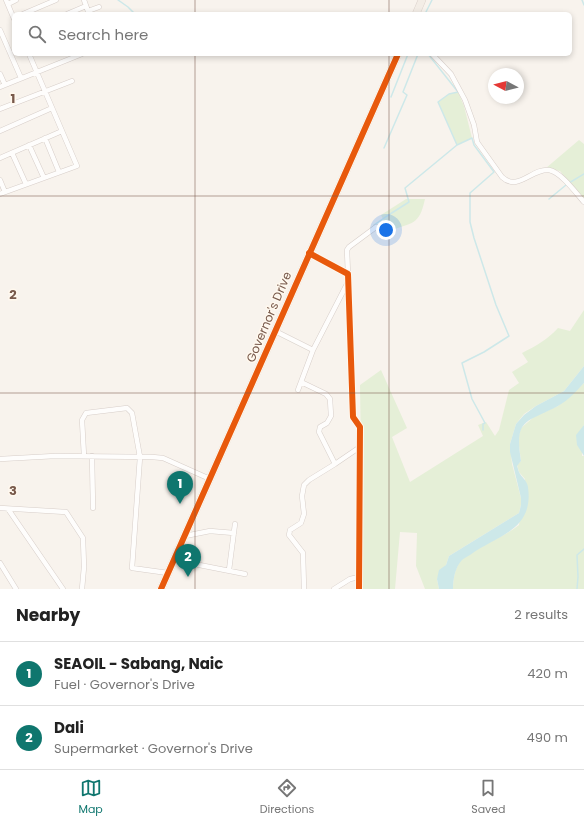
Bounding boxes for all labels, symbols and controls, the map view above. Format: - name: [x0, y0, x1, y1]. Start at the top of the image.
- search box: [12, 12, 572, 56]
- icon: search: [26, 23, 48, 45]
- text: Search here: [58, 24, 148, 45]
- north arrow: [488, 68, 524, 104]
- text: 1: [11, 89, 15, 108]
- your location: [376, 220, 396, 240]
- street label: Governor's Drive: [242, 269, 295, 365]
- text: 2: [9, 285, 17, 304]
- pin: 1: [167, 471, 193, 504]
- text: 3: [9, 481, 17, 500]
- pin: 2: [175, 544, 201, 577]
- text: Nearby: [16, 603, 80, 627]
- text: 2 results: [514, 605, 568, 624]
- text: SEAOIL - Sabang, Naic: [54, 653, 223, 674]
- text: 1: [27, 664, 31, 683]
- text: 420 m: [527, 664, 568, 683]
- text: Fuel · Governor's Drive: [54, 675, 195, 694]
- text: Dali: [54, 717, 84, 738]
- text: 2: [25, 728, 33, 747]
- text: 490 m: [527, 728, 568, 747]
- text: Supermarket · Governor's Drive: [54, 739, 253, 758]
- tab: Map: [78, 777, 103, 818]
- tab: Directions: [260, 777, 314, 818]
- tab: Saved: [471, 777, 506, 818]

